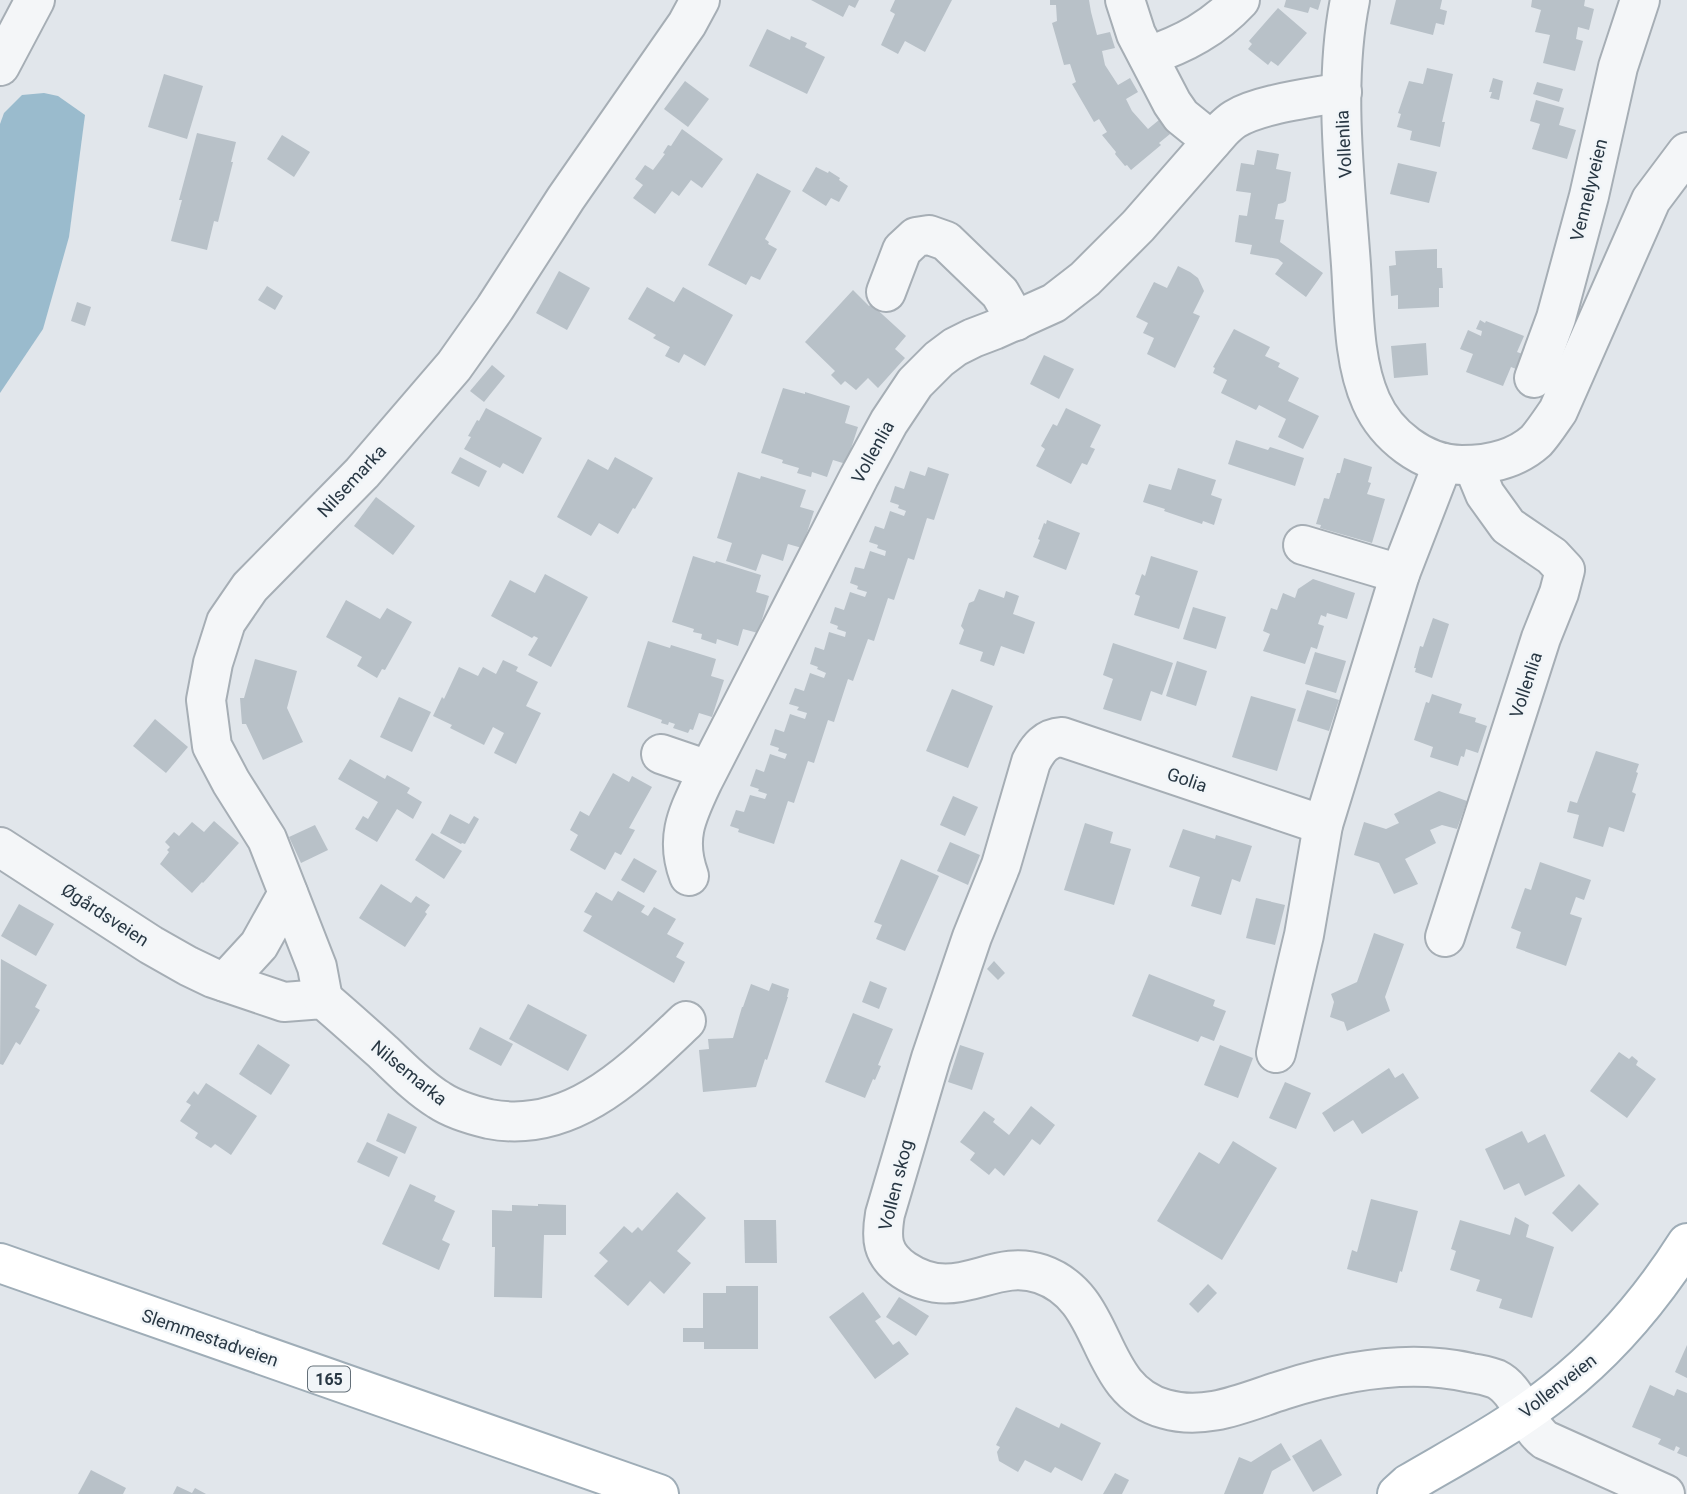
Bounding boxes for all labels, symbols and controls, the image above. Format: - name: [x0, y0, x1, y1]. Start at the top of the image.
- street label: Vollenlia: [1331, 109, 1356, 179]
- street label: Vennelyveien: [1566, 136, 1611, 243]
- street label: Vollenlia: [847, 417, 898, 487]
- street label: Nilsemarka: [313, 440, 390, 521]
- street label: Vollenlia: [1505, 649, 1546, 720]
- street label: Golia: [1164, 763, 1210, 796]
- street label: Øgårdsveien: [58, 879, 153, 951]
- street label: Nilsemarka: [367, 1036, 451, 1109]
- street label: Vollen skog: [874, 1137, 917, 1232]
- street label: Slemmestadveien: [139, 1304, 281, 1371]
- street label: Vollenveien: [1515, 1349, 1600, 1422]
- road number: 165: [308, 1366, 350, 1392]

